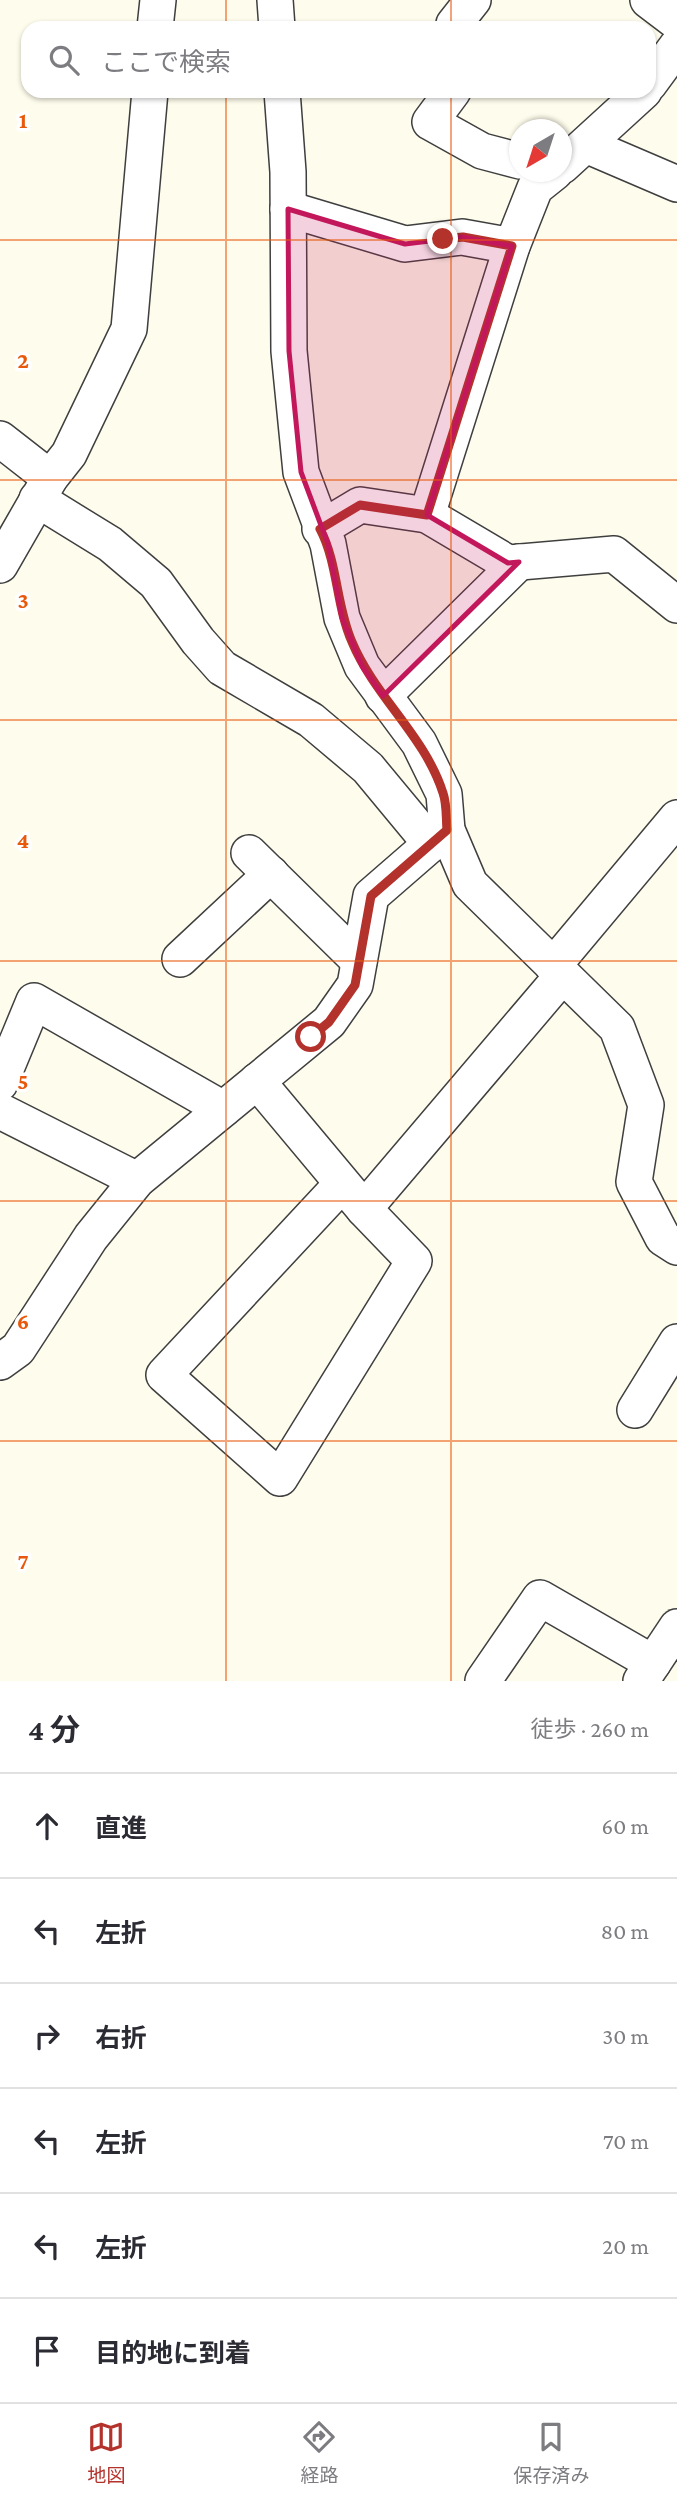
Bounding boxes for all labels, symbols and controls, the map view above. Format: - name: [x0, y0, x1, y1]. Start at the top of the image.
- search box: [21, 21, 656, 98]
- icon: search: [45, 41, 83, 79]
- text: ここで検索: [101, 48, 231, 77]
- text: 1: [19, 107, 28, 133]
- north arrow: [509, 119, 572, 182]
- route end: [427, 223, 458, 254]
- text: 2: [17, 347, 29, 373]
- text: 3: [17, 587, 29, 613]
- text: 4: [17, 827, 29, 853]
- route start: [295, 1021, 326, 1052]
- text: 5: [17, 1068, 29, 1094]
- text: 6: [17, 1308, 29, 1334]
- text: 7: [17, 1548, 29, 1574]
- text: 4 分: [28, 1713, 80, 1746]
- text: 徒歩 · 260 m: [530, 1716, 649, 1742]
- icon: ahead: [28, 1807, 66, 1845]
- text: 60 m: [602, 1813, 649, 1839]
- text: 直進: [95, 1814, 147, 1843]
- icon: left: [28, 1912, 66, 1950]
- text: 80 m: [601, 1918, 649, 1944]
- text: 左折: [95, 1919, 147, 1948]
- icon: right: [28, 2017, 66, 2055]
- text: 30 m: [602, 2023, 649, 2049]
- text: 右折: [95, 2024, 147, 2053]
- icon: left: [28, 2122, 66, 2160]
- text: 70 m: [603, 2128, 649, 2154]
- text: 左折: [95, 2129, 147, 2158]
- icon: left: [28, 2227, 66, 2265]
- text: 20 m: [602, 2233, 649, 2259]
- text: 左折: [95, 2234, 147, 2263]
- icon: arrive: [28, 2332, 66, 2370]
- text: 目的地に到着: [95, 2339, 251, 2368]
- tab: 地図: [87, 2418, 126, 2487]
- tab: 経路: [300, 2418, 339, 2487]
- tab: 保存済み: [513, 2418, 590, 2487]

